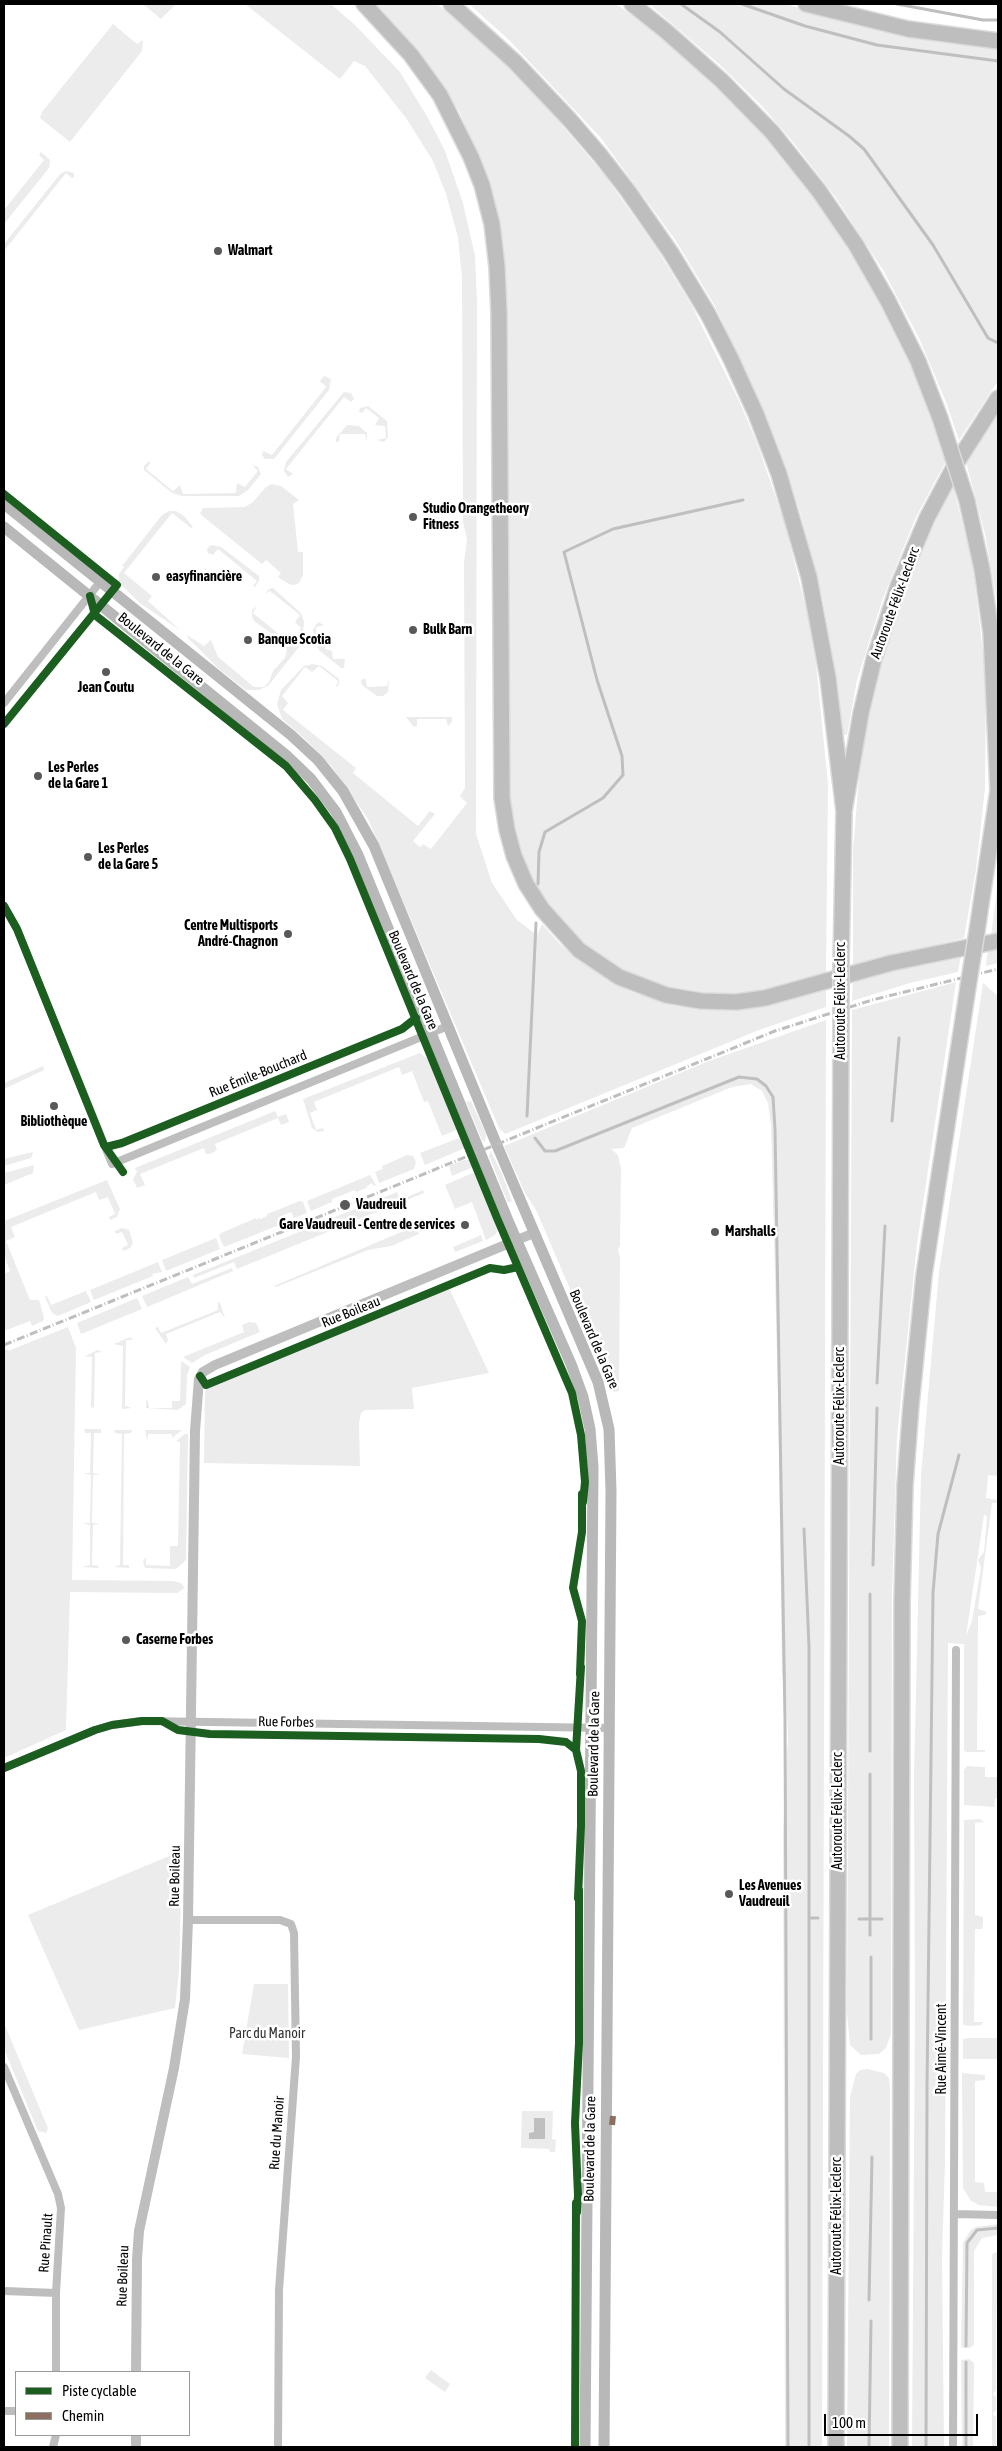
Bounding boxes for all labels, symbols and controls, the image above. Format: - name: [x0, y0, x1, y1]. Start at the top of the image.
- place label: Walmart: [228, 243, 273, 259]
- marker: Walmart: [212, 245, 224, 257]
- place label: Studio Orangetheory Fitness: [423, 501, 529, 534]
- marker: Studio Orangetheory Fitness: [407, 511, 419, 523]
- street label: Autoroute Félix-Leclerc: [867, 545, 923, 661]
- place label: easyfinancière: [166, 569, 242, 585]
- marker: easyfinancière: [150, 571, 162, 583]
- street label: Boulevard de la Gare: [115, 609, 207, 689]
- place label: Bulk Barn: [423, 622, 472, 638]
- marker: Bulk Barn: [407, 624, 419, 636]
- place label: Banque Scotia: [258, 632, 331, 648]
- marker: Banque Scotia: [242, 634, 254, 646]
- marker: Jean Coutu: [100, 666, 112, 678]
- place label: Jean Coutu: [78, 680, 134, 696]
- place label: Les Perles de la Gare 1: [48, 760, 108, 792]
- marker: Les Perles de la Gare 1: [32, 770, 44, 782]
- place label: Les Perles de la Gare 5: [98, 841, 158, 874]
- marker: Les Perles de la Gare 5: [82, 851, 94, 863]
- place label: Centre Multisports André-Chagnon: [184, 918, 278, 950]
- marker: Centre Multisports André-Chagnon: [282, 928, 294, 940]
- street label: Boulevard de la Gare: [385, 928, 441, 1032]
- street label: Autoroute Félix-Leclerc: [833, 942, 849, 1060]
- street label: Rue Émile-Bouchard: [207, 1047, 309, 1101]
- marker: Bibliothèque: [48, 1100, 60, 1112]
- place label: Bibliothèque: [21, 1114, 87, 1130]
- place label: Vaudreuil: [356, 1197, 407, 1213]
- marker: Vaudreuil: [338, 1198, 352, 1212]
- place label: Gare Vaudreuil - Centre de services: [279, 1217, 455, 1233]
- marker: Gare Vaudreuil - Centre de services: [459, 1219, 471, 1231]
- place label: Marshalls: [725, 1224, 776, 1240]
- marker: Marshalls: [709, 1226, 721, 1238]
- street label: Boulevard de la Gare: [566, 1287, 622, 1391]
- street label: Rue Boileau: [319, 1293, 383, 1331]
- street label: Autoroute Félix-Leclerc: [832, 1347, 848, 1465]
- place label: Caserne Forbes: [136, 1632, 213, 1648]
- marker: Caserne Forbes: [120, 1634, 132, 1646]
- street label: Boulevard de la Gare: [585, 1691, 603, 1797]
- street label: Rue Forbes: [258, 1713, 314, 1731]
- street label: Autoroute Félix-Leclerc: [830, 1752, 846, 1870]
- street label: Rue Boileau: [166, 1845, 184, 1907]
- place label: Les Avenues Vaudreuil: [739, 1878, 801, 1910]
- marker: Les Avenues Vaudreuil: [723, 1888, 735, 1900]
- street label: Rue Aimé-Vincent: [934, 2003, 950, 2095]
- park label: Parc du Manoir: [229, 2026, 305, 2042]
- street label: Rue du Manoir: [266, 2096, 288, 2170]
- street label: Boulevard de la Gare: [581, 2096, 599, 2202]
- street label: Autoroute Félix-Leclerc: [829, 2157, 845, 2275]
- street label: Rue Pinault: [36, 2213, 56, 2273]
- street label: Rue Boileau: [114, 2245, 132, 2307]
- legend: [15, 2371, 190, 2436]
- text: Piste cyclable: [62, 2382, 137, 2399]
- scale bar: [827, 2404, 981, 2436]
- text: Chemin: [62, 2407, 104, 2424]
- text: 100 m: [832, 2414, 866, 2431]

